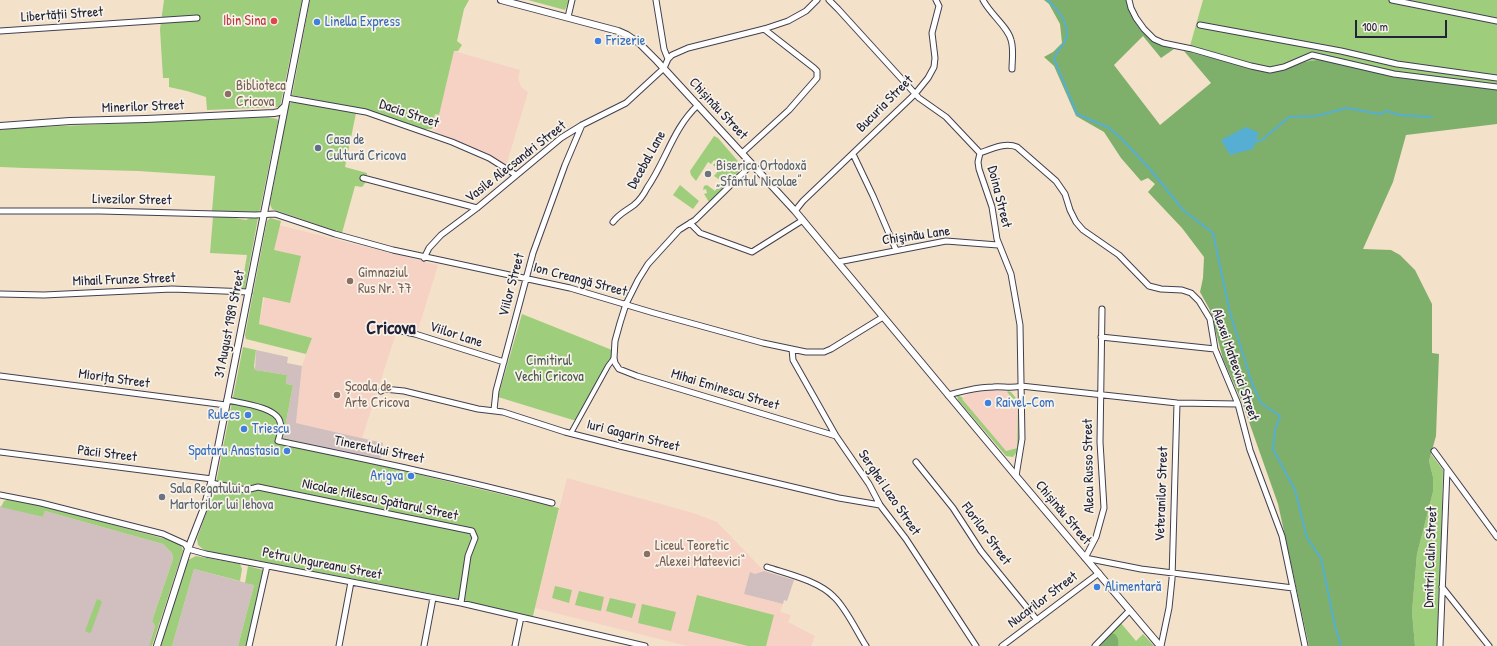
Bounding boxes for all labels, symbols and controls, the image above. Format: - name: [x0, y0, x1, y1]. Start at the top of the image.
- street label: Libertății Street: [20, 4, 104, 26]
- scale bar: [1357, 12, 1449, 38]
- place label: Ibin Sina: [223, 13, 266, 29]
- place label: Linella Express: [325, 14, 400, 30]
- marker: Ibin Sina: [269, 16, 279, 26]
- marker: Linella Express: [312, 17, 322, 27]
- text: 100 m: [1362, 18, 1388, 35]
- place label: Frizerie: [606, 33, 645, 49]
- marker: Frizerie: [593, 36, 603, 46]
- street label: Bucuria Street: [853, 72, 917, 136]
- street label: Chișinău Street: [685, 75, 751, 143]
- place label: Biblioteca Cricova: [236, 78, 286, 110]
- marker: Biblioteca Cricova: [223, 89, 233, 99]
- street label: Dacia Street: [377, 96, 441, 132]
- street label: Minerilor Street: [102, 97, 184, 117]
- street label: Vasile Alecsandri Street: [462, 118, 570, 206]
- street label: Decebal Lane: [624, 128, 670, 192]
- place label: Casa de Cultură Cricova: [326, 132, 406, 164]
- marker: Casa de Cultură Cricova: [313, 143, 323, 153]
- place label: Biserica Ortodoxă „Sfântul Nicolae”: [716, 158, 806, 190]
- street label: Doina Street: [983, 164, 1015, 230]
- marker: Biserica Ortodoxă „Sfântul Nicolae”: [703, 169, 713, 179]
- street label: Livezilor Street: [92, 191, 172, 209]
- street label: Chişinău Lane: [881, 223, 951, 249]
- street label: Viilor Street: [496, 252, 528, 318]
- street label: Ion Creangă Street: [531, 259, 629, 301]
- place label: Gimnaziul Rus Nr. 77: [358, 265, 411, 298]
- street label: 31 August 1989 Street: [211, 269, 249, 379]
- street label: Mihail Frunze Street: [72, 270, 176, 290]
- marker: Gimnaziul Rus Nr. 77: [345, 276, 355, 286]
- street label: Alexei Mateevici Street: [1208, 307, 1262, 423]
- district label: Cricova: [366, 318, 416, 340]
- street label: Viilor Lane: [427, 319, 485, 351]
- park label: Cimitirul Vechi Cricova: [514, 353, 584, 386]
- street label: Miorița Street: [77, 366, 151, 392]
- street label: Mihai Eminescu Street: [669, 366, 781, 414]
- place label: Școala de Arte Cricova: [345, 379, 409, 412]
- marker: Școala de Arte Cricova: [332, 390, 342, 400]
- place label: Raivel-Com: [996, 395, 1054, 411]
- marker: Raivel-Com: [983, 398, 993, 408]
- place label: Rulecs: [208, 407, 240, 423]
- marker: Rulecs: [243, 410, 253, 420]
- street label: Iuri Gagarin Street: [585, 416, 681, 456]
- street label: Alecu Russo Street: [1080, 419, 1098, 513]
- place label: Triescu: [252, 421, 289, 437]
- marker: Triescu: [239, 424, 249, 434]
- street label: Tineretului Street: [333, 432, 425, 468]
- street label: Păcii Street: [76, 442, 138, 466]
- place label: Spataru Anastasia: [188, 443, 279, 459]
- marker: Spataru Anastasia: [282, 446, 292, 456]
- street label: Veteranilor Street: [1152, 446, 1172, 542]
- street label: Serghei Lazo Street: [854, 447, 924, 539]
- place label: Arigva: [370, 468, 403, 484]
- marker: Arigva: [406, 471, 416, 481]
- street label: Nicolae Milescu Spătarul Street: [301, 475, 459, 525]
- street label: Chișinău Street: [1031, 478, 1095, 548]
- place label: Sala Regatului a Martorilor lui Iehova: [170, 481, 273, 514]
- marker: Sala Regatului a Martorilor lui Iehova: [157, 492, 167, 502]
- street label: Florilor Street: [958, 499, 1014, 569]
- street label: Dmitrii Calin Street: [1421, 506, 1441, 608]
- place label: Liceul Teoretic „Alexei Mateevici“: [655, 538, 745, 570]
- street label: Petru Ungureanu Street: [261, 544, 383, 584]
- marker: Liceul Teoretic „Alexei Mateevici“: [642, 549, 652, 559]
- street label: Nucarilor Street: [1005, 568, 1081, 632]
- place label: Alimentară: [1105, 579, 1161, 595]
- marker: Alimentară: [1092, 582, 1102, 592]

